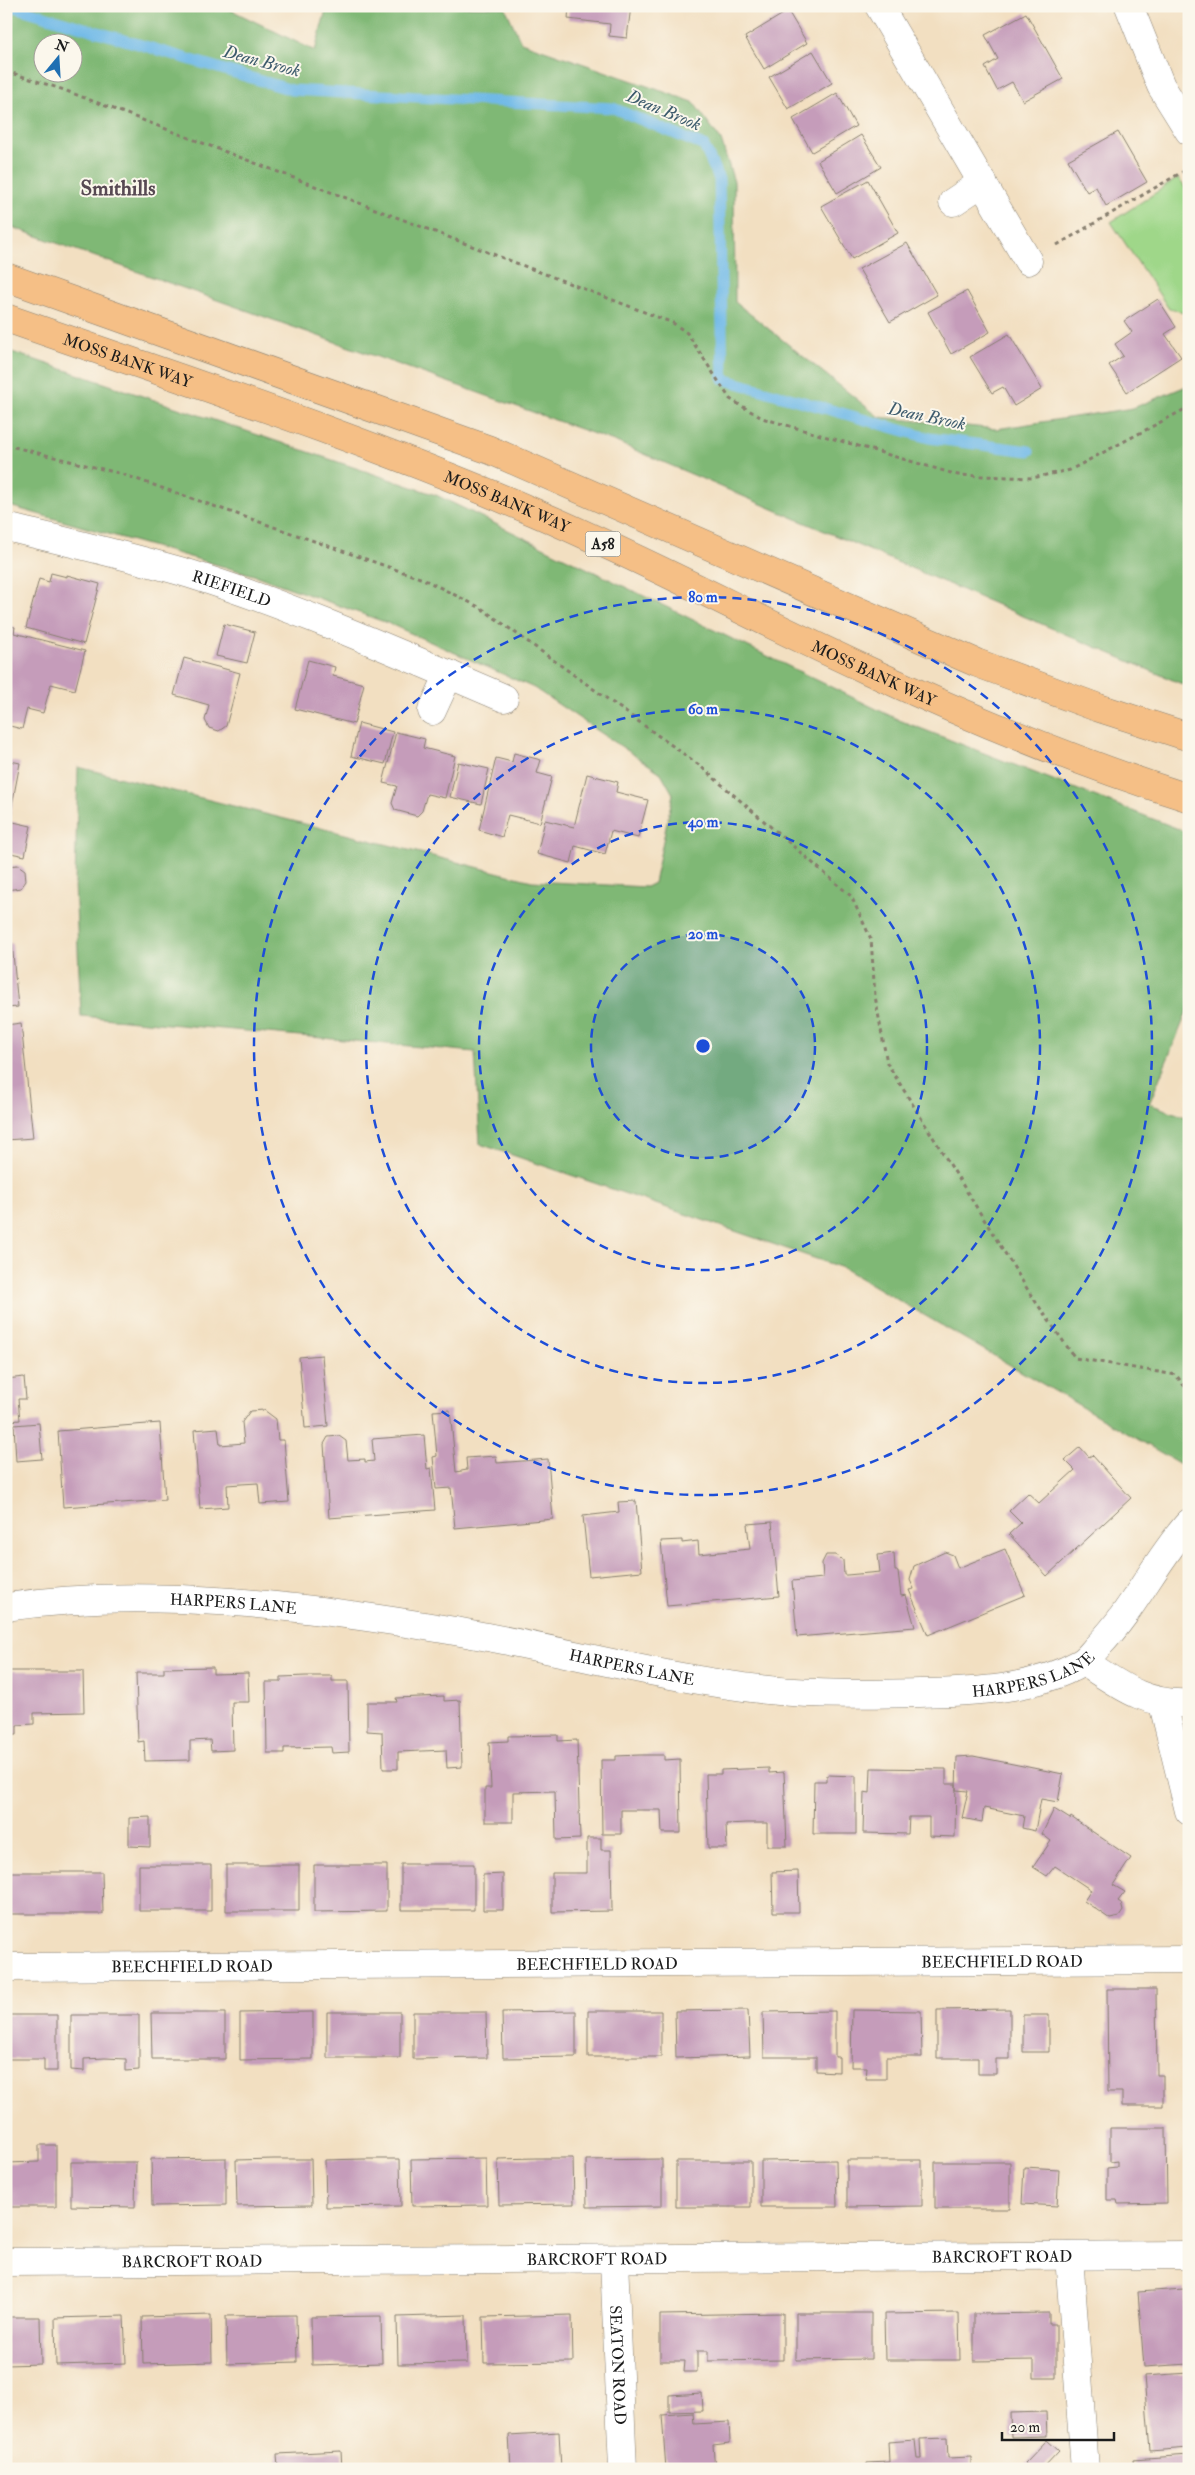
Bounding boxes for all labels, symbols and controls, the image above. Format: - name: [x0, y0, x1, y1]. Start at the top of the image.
- north arrow: [32, 32, 82, 82]
- text: N: [52, 36, 71, 56]
- water label: Dean Brook: [220, 40, 303, 83]
- water label: Dean Brook: [622, 84, 705, 136]
- district label: Smithills: [81, 175, 155, 202]
- street label: MOSS BANK WAY: [60, 330, 196, 393]
- water label: Dean Brook: [885, 397, 968, 436]
- street label: MOSS BANK WAY: [441, 467, 574, 538]
- road number: A58: [586, 532, 620, 556]
- street label: RIEFIELD: [190, 566, 274, 612]
- text: 80 m: [688, 588, 718, 607]
- street label: MOSS BANK WAY: [808, 636, 940, 712]
- text: 60 m: [688, 700, 718, 719]
- text: 40 m: [687, 813, 719, 832]
- text: 20 m: [688, 925, 718, 944]
- centre of rings: [694, 1037, 712, 1055]
- street label: HARPERS LANE: [170, 1590, 298, 1619]
- street label: HARPERS LANE: [567, 1645, 696, 1690]
- street label: HARPERS LANE: [971, 1647, 1099, 1702]
- street label: BEECHFIELD ROAD: [921, 1952, 1083, 1973]
- street label: BEECHFIELD ROAD: [516, 1954, 678, 1975]
- street label: BEECHFIELD ROAD: [111, 1956, 273, 1977]
- street label: BARCROFT ROAD: [932, 2247, 1072, 2268]
- street label: BARCROFT ROAD: [527, 2249, 667, 2270]
- street label: BARCROFT ROAD: [122, 2251, 262, 2272]
- street label: SEATON ROAD: [605, 2305, 630, 2425]
- scale bar: [1002, 2410, 1115, 2442]
- text: 20 m: [1010, 2418, 1040, 2437]

